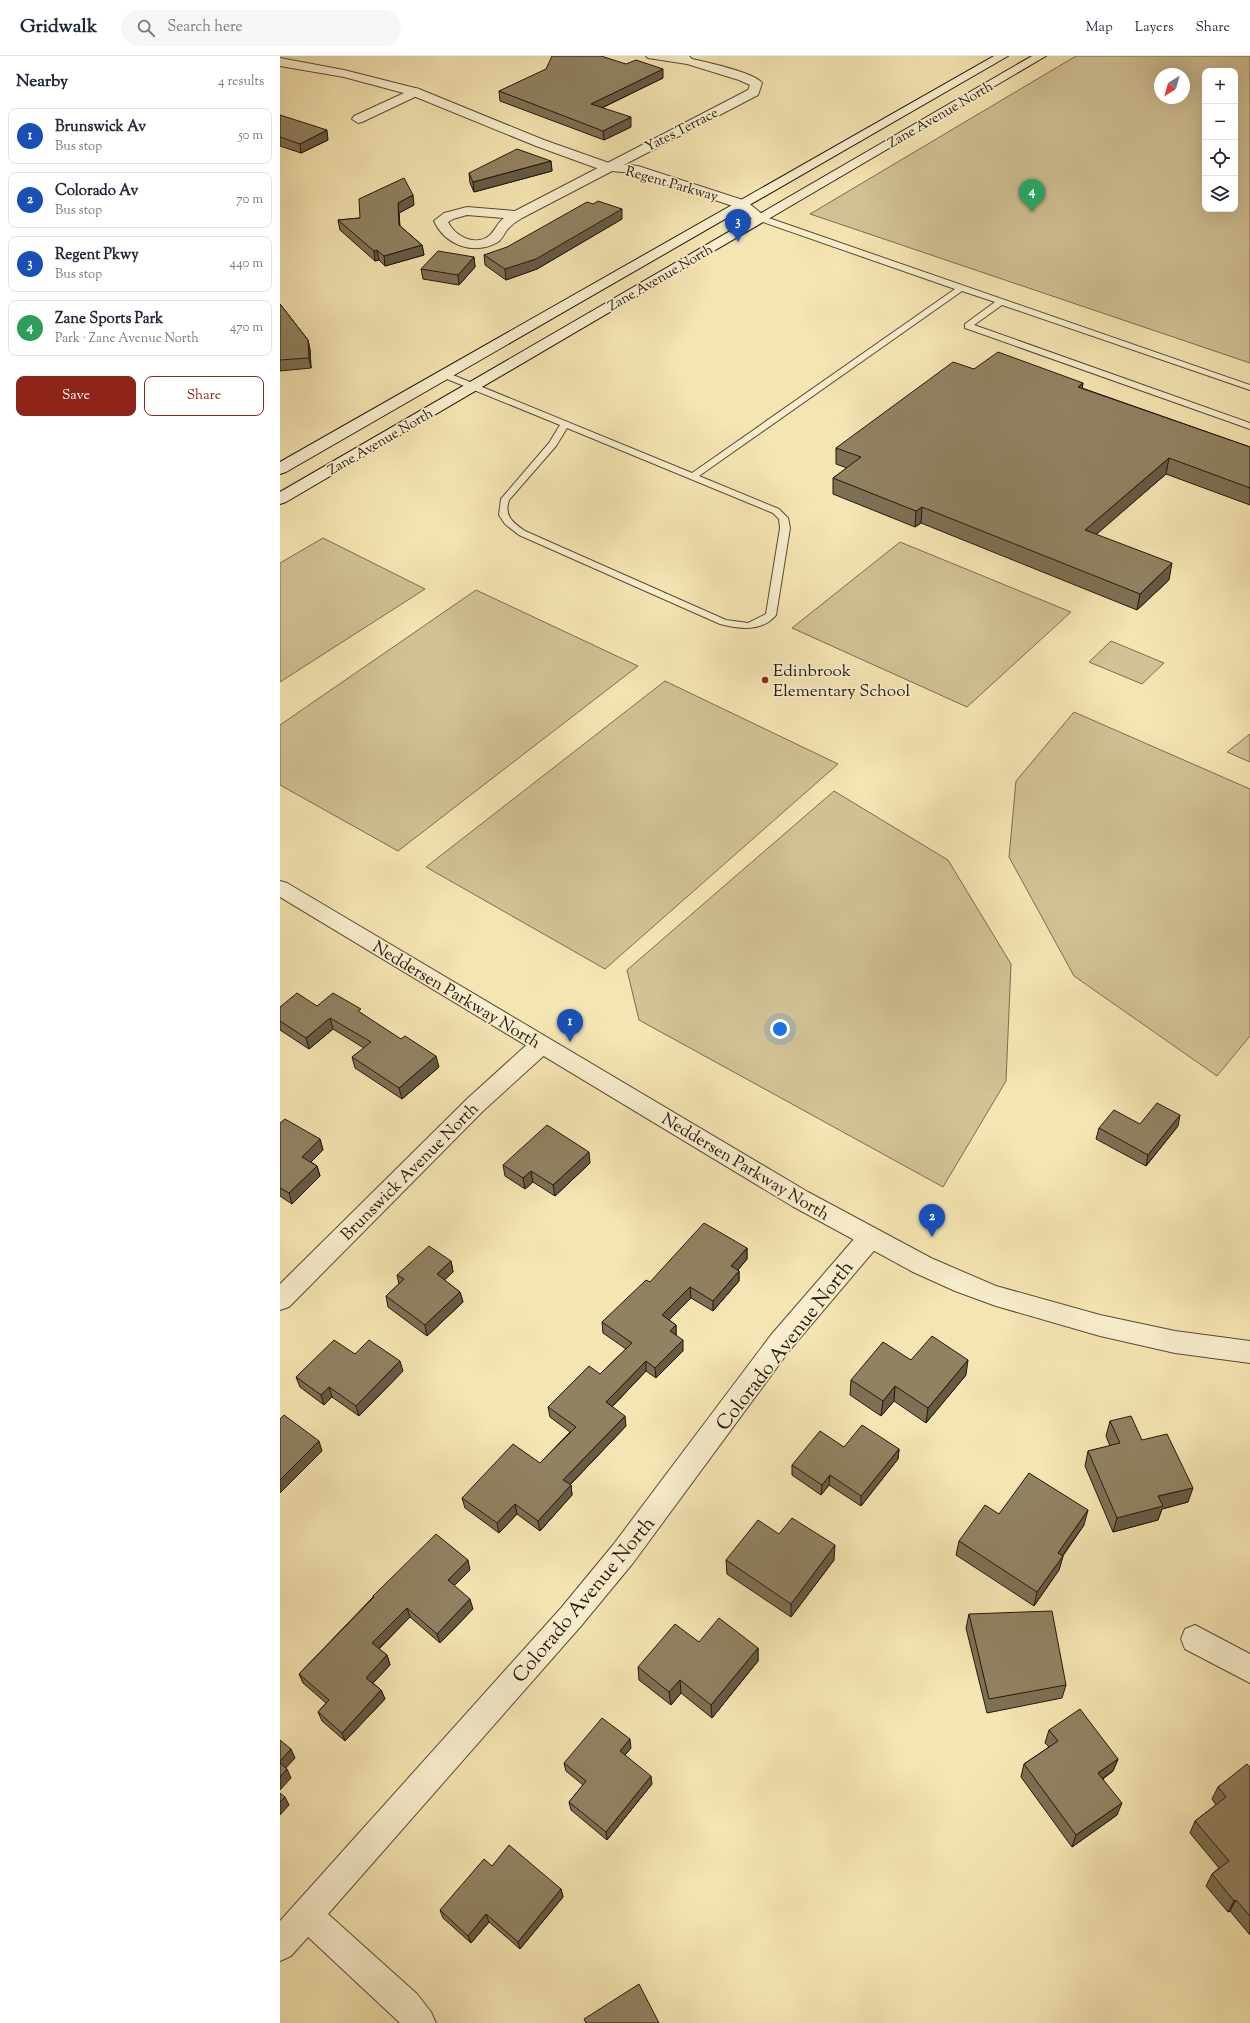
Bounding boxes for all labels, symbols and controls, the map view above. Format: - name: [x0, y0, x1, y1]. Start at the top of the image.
- search box: [121, 10, 401, 46]
- text: Gridwalk: [20, 14, 97, 41]
- icon: search: [135, 17, 157, 39]
- text: Search here: [167, 17, 243, 38]
- text: Map: [1086, 18, 1113, 38]
- text: Layers: [1135, 18, 1173, 38]
- text: Share: [1195, 18, 1230, 38]
- north arrow: [1154, 68, 1190, 104]
- map controls: [1202, 68, 1238, 212]
- button: +: [1202, 68, 1238, 104]
- text: Nearby: [16, 70, 68, 94]
- text: 4 results: [218, 73, 264, 91]
- street label: Zane Avenue North: [885, 77, 997, 154]
- street label: Yates Terrace: [642, 104, 722, 158]
- button: −: [1202, 104, 1238, 140]
- text: Brunswick Av: [55, 117, 146, 138]
- text: 1: [28, 127, 32, 145]
- text: 50 m: [238, 127, 263, 145]
- text: Bus stop: [55, 138, 102, 156]
- button: locate: [1202, 140, 1238, 176]
- street label: Regent Parkway: [623, 162, 720, 208]
- button: layers: [1202, 176, 1238, 212]
- pin: 4: [1019, 179, 1045, 212]
- text: Colorado Av: [55, 181, 138, 202]
- text: 2: [27, 191, 33, 209]
- text: 70 m: [236, 191, 263, 209]
- text: Bus stop: [55, 202, 102, 220]
- pin: 3: [725, 209, 751, 242]
- street label: Zane Avenue North: [605, 240, 717, 317]
- text: Regent Pkwy: [55, 245, 139, 266]
- text: 3: [27, 255, 33, 273]
- text: 440 m: [230, 255, 263, 273]
- text: Bus stop: [55, 266, 102, 284]
- text: Zane Sports Park: [55, 309, 163, 330]
- text: 4: [27, 319, 33, 337]
- text: 470 m: [230, 319, 263, 337]
- text: Park · Zane Avenue North: [55, 330, 199, 348]
- button: Save: [16, 376, 136, 416]
- button: Share: [144, 376, 264, 416]
- street label: Zane Avenue North: [325, 404, 437, 481]
- place label: Edinbrook Elementary School: [773, 660, 910, 704]
- marker: Edinbrook Elementary School: [760, 675, 770, 685]
- street label: Neddersen Parkway North: [367, 936, 544, 1055]
- pin: 1: [557, 1009, 583, 1042]
- your location: [770, 1019, 790, 1039]
- street label: Brunswick Avenue North: [336, 1098, 485, 1247]
- street label: Neddersen Parkway North: [656, 1108, 833, 1227]
- pin: 2: [919, 1204, 945, 1237]
- street label: Colorado Avenue North: [710, 1255, 862, 1438]
- street label: Colorado Avenue North: [507, 1511, 663, 1690]

